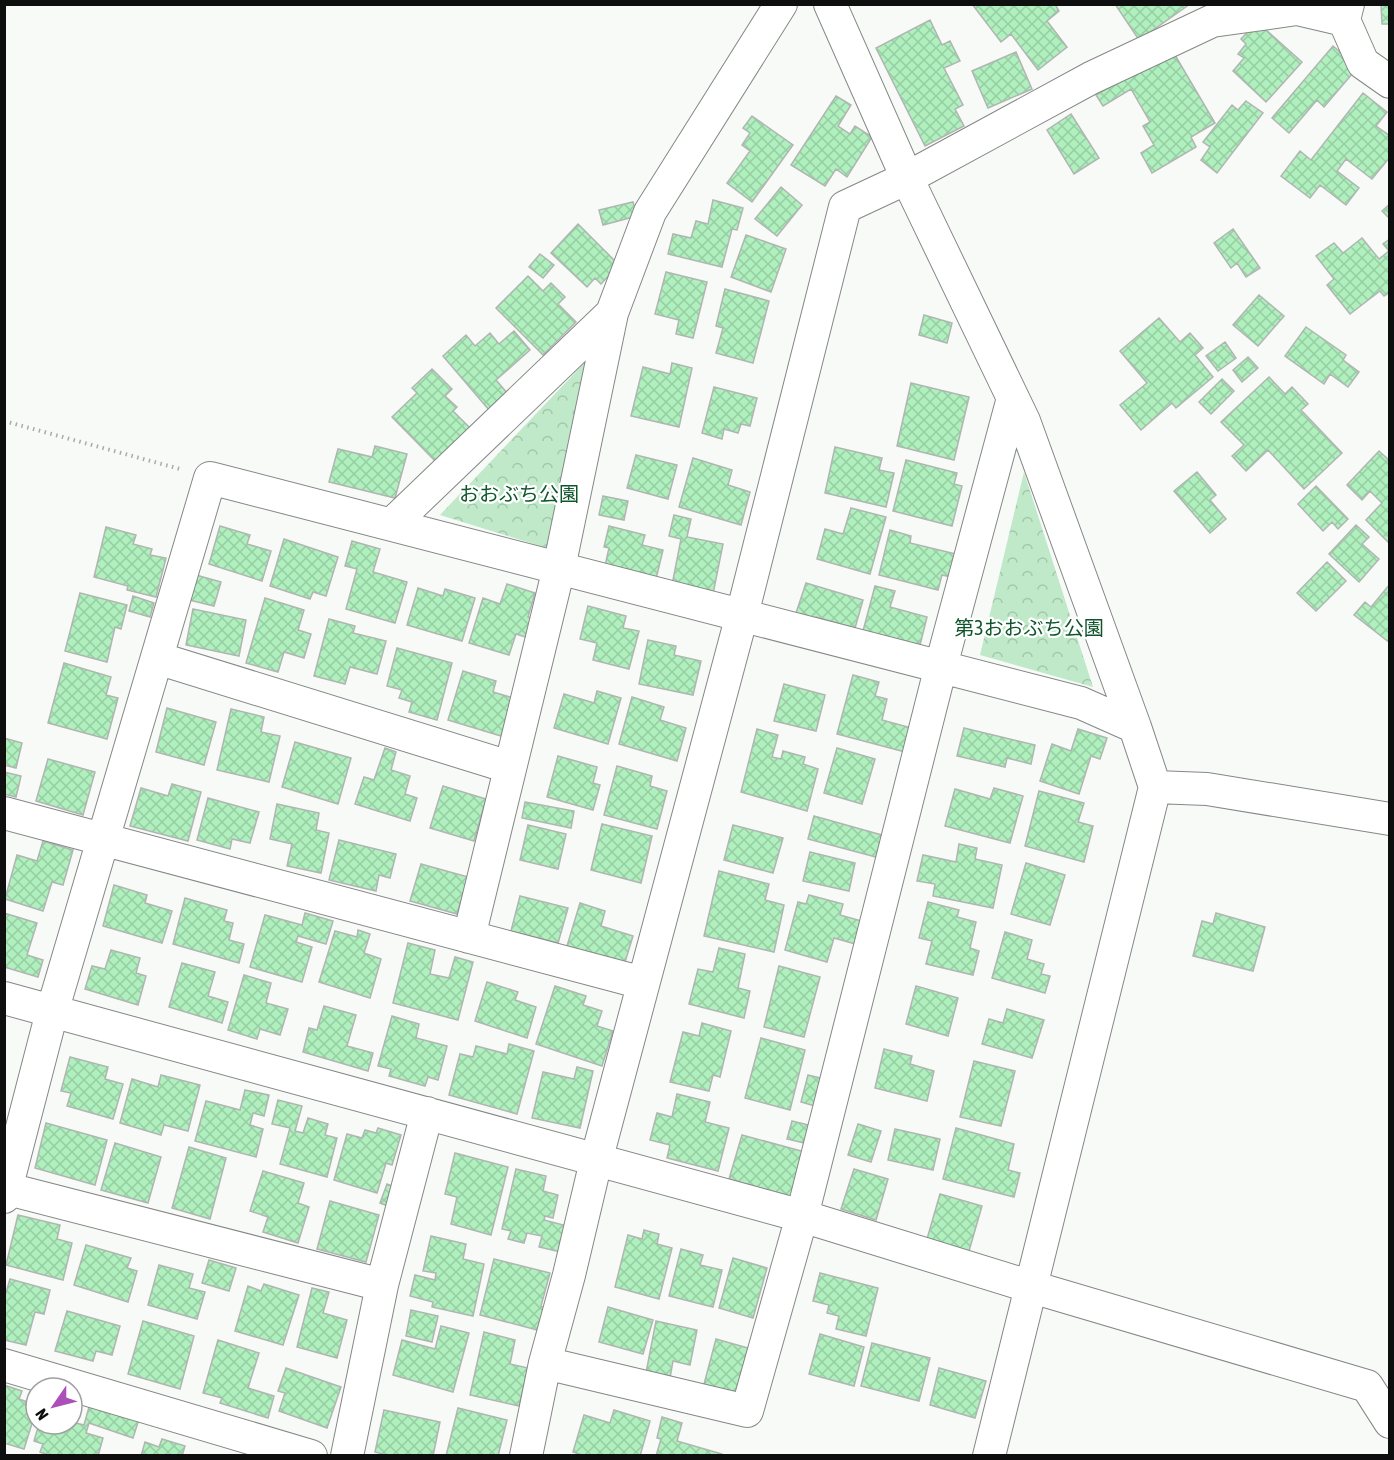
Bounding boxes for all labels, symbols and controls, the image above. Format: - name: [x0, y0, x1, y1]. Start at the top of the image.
- park label: おおぶち公園: [459, 482, 579, 505]
- park label: 第3おおぶち公園: [954, 616, 1104, 639]
- north arrow: [24, 1376, 84, 1436]
- text: N: [32, 1406, 52, 1424]

